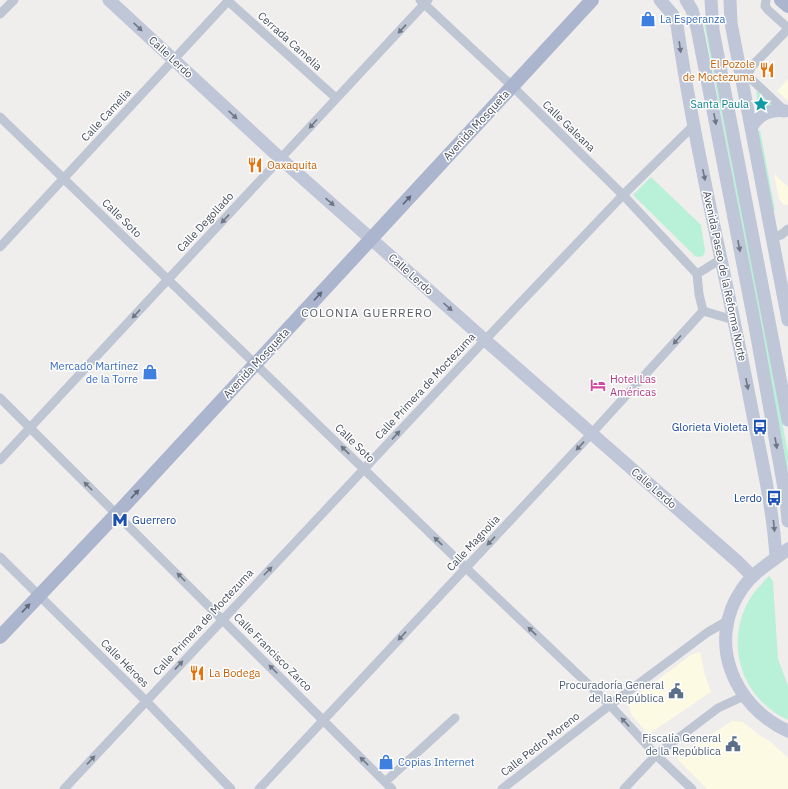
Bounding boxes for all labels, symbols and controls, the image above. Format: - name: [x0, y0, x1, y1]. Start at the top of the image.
- street label: Cerrada Camelia: [255, 8, 325, 74]
- shop icon: La Esperanza: [639, 10, 657, 28]
- place label: La Esperanza: [660, 12, 725, 26]
- one-way arrow: [133, 22, 143, 31]
- one-way arrow: [397, 23, 406, 34]
- street label: Calle Lerdo: [146, 33, 196, 81]
- one-way arrow: [677, 41, 683, 53]
- place label: El Pozole de Moctezuma: [683, 57, 755, 84]
- restaurant icon: El Pozole de Moctezuma: [758, 61, 776, 79]
- street label: Calle Camelia: [78, 86, 134, 144]
- street label: Avenida Mosqueta: [440, 87, 512, 163]
- place icon: Santa Paula: [752, 95, 770, 113]
- street label: Calle Galeana: [540, 97, 598, 155]
- place label: Santa Paula: [691, 97, 749, 111]
- one-way arrow: [228, 110, 238, 120]
- one-way arrow: [712, 113, 718, 125]
- one-way arrow: [308, 119, 318, 129]
- restaurant icon: Oaxaquita: [246, 156, 264, 174]
- place label: Oaxaquita: [267, 158, 317, 172]
- one-way arrow: [701, 169, 707, 181]
- street label: Calle Degollado: [174, 189, 236, 255]
- street label: Avenida Paseo de la Reforma Norte: [700, 190, 750, 362]
- one-way arrow: [402, 195, 411, 205]
- street label: Calle Soto: [99, 196, 145, 240]
- one-way arrow: [325, 197, 335, 207]
- one-way arrow: [220, 214, 230, 224]
- one-way arrow: [737, 240, 743, 253]
- street label: Calle Lerdo: [386, 250, 436, 298]
- one-way arrow: [314, 290, 323, 301]
- one-way arrow: [443, 302, 453, 312]
- district label: COLONIA GUERRERO: [301, 305, 433, 320]
- one-way arrow: [131, 309, 141, 319]
- street label: Avenida Mosqueta: [220, 325, 292, 401]
- street label: Calle Primera de Moctezuma: [372, 330, 478, 442]
- one-way arrow: [672, 335, 681, 345]
- place label: Mercado Martínez de la Torre: [50, 359, 138, 386]
- shop icon: Mercado Martínez de la Torre: [141, 363, 159, 381]
- place label: Hotel Las Américas: [610, 372, 656, 399]
- hotel icon: Hotel Las Américas: [589, 376, 607, 394]
- one-way arrow: [744, 378, 750, 391]
- bus stop icon: Glorieta Violeta: [751, 418, 769, 436]
- place label: Glorieta Violeta: [672, 420, 748, 434]
- street label: Calle Soto: [332, 421, 378, 465]
- one-way arrow: [391, 431, 400, 440]
- one-way arrow: [773, 437, 779, 449]
- one-way arrow: [575, 441, 584, 451]
- one-way arrow: [340, 445, 350, 455]
- street label: Calle Lerdo: [629, 465, 679, 511]
- one-way arrow: [83, 481, 93, 491]
- one-way arrow: [130, 489, 140, 499]
- bus stop icon: Lerdo: [765, 489, 783, 507]
- place label: Lerdo: [734, 491, 762, 505]
- metro station icon: Guerrero: [111, 511, 129, 529]
- street label: Calle Magnolia: [443, 512, 503, 574]
- place label: Guerrero: [132, 513, 176, 527]
- one-way arrow: [771, 520, 777, 532]
- one-way arrow: [433, 536, 443, 546]
- one-way arrow: [487, 537, 496, 546]
- street label: Calle Primera de Moctezuma: [150, 566, 256, 678]
- one-way arrow: [263, 566, 273, 576]
- one-way arrow: [176, 572, 186, 582]
- one-way arrow: [22, 603, 31, 614]
- street label: Calle Francisco Zarco: [231, 610, 315, 694]
- one-way arrow: [527, 626, 537, 636]
- one-way arrow: [398, 632, 407, 641]
- street label: Calle Héroes: [98, 636, 152, 690]
- one-way arrow: [174, 660, 184, 670]
- restaurant icon: La Bodega: [188, 664, 206, 682]
- one-way arrow: [268, 664, 278, 674]
- place label: La Bodega: [209, 666, 261, 680]
- place label: Procuradoría General de la República: [559, 678, 664, 705]
- public building icon: Procuradoría General de la República: [667, 682, 685, 700]
- street label: Calle Pedro Moreno: [498, 709, 582, 779]
- one-way arrow: [620, 717, 630, 727]
- place label: Fiscalía General de la República: [642, 731, 721, 758]
- public building icon: Fiscalía General de la República: [724, 735, 742, 753]
- shop icon: Copias Internet: [377, 753, 395, 771]
- one-way arrow: [86, 755, 95, 765]
- place label: Copias Internet: [398, 755, 475, 769]
- one-way arrow: [359, 756, 369, 766]

